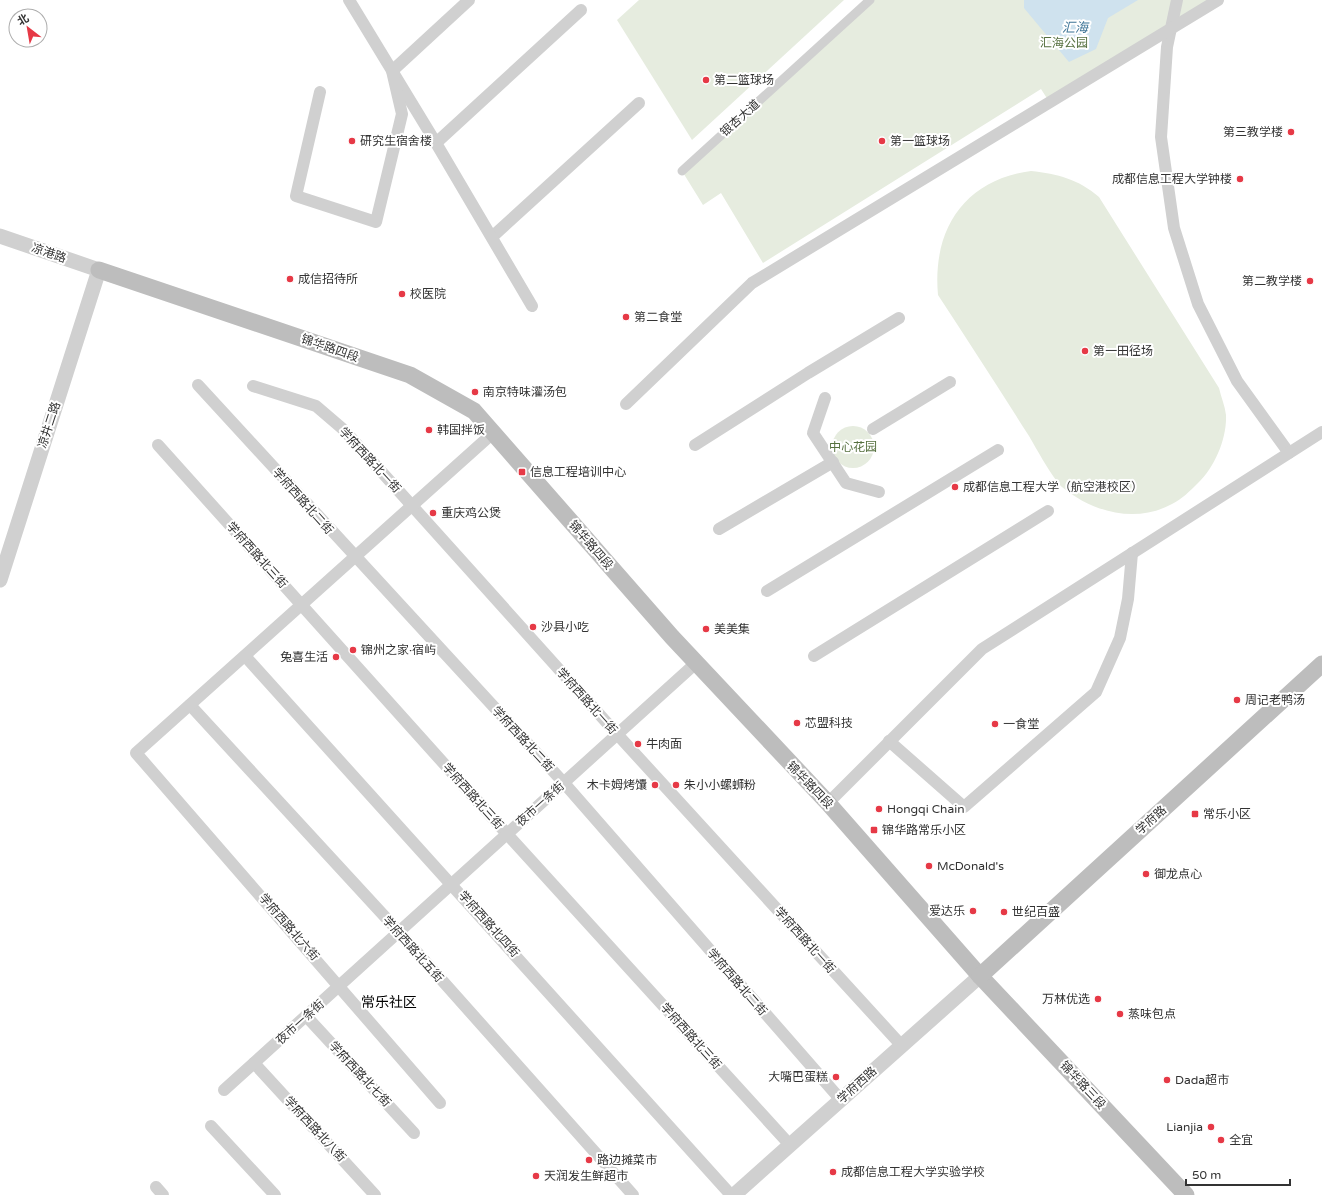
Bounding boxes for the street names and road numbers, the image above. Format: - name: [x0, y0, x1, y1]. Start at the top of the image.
- street label: 银杏大道: [717, 97, 763, 139]
- street label: 凉港路: [30, 241, 68, 265]
- street label: 锦华路四段: [299, 332, 361, 364]
- street label: 凉井二路: [35, 400, 63, 450]
- street label: 学府西路北一街: [336, 425, 404, 495]
- street label: 学府西路北二街: [270, 465, 336, 537]
- street label: 锦华路四段: [566, 518, 616, 572]
- street label: 学府西路北三街: [224, 519, 290, 591]
- street label: 学府西路北一街: [554, 665, 620, 737]
- street label: 学府西路北二街: [489, 704, 557, 774]
- street label: 锦华路四段: [784, 759, 836, 811]
- street label: 学府西路北三街: [440, 760, 506, 832]
- street label: 夜市一条街: [513, 779, 567, 829]
- street label: 学府路: [1133, 803, 1169, 837]
- street label: 学府西路北四街: [456, 888, 522, 960]
- street label: 学府西路北六街: [256, 891, 322, 963]
- street label: 学府西路北一街: [772, 904, 838, 976]
- street label: 学府西路北五街: [380, 913, 446, 985]
- street label: 学府西路北二街: [704, 946, 770, 1018]
- street label: 夜市一条街: [273, 997, 327, 1047]
- street label: 学府西路北三街: [658, 1000, 724, 1072]
- street label: 学府西路北七街: [326, 1039, 394, 1109]
- street label: 锦华路三段: [1057, 1058, 1109, 1112]
- street label: 学府西路: [834, 1064, 880, 1106]
- street label: 学府西路北八街: [281, 1094, 349, 1164]

